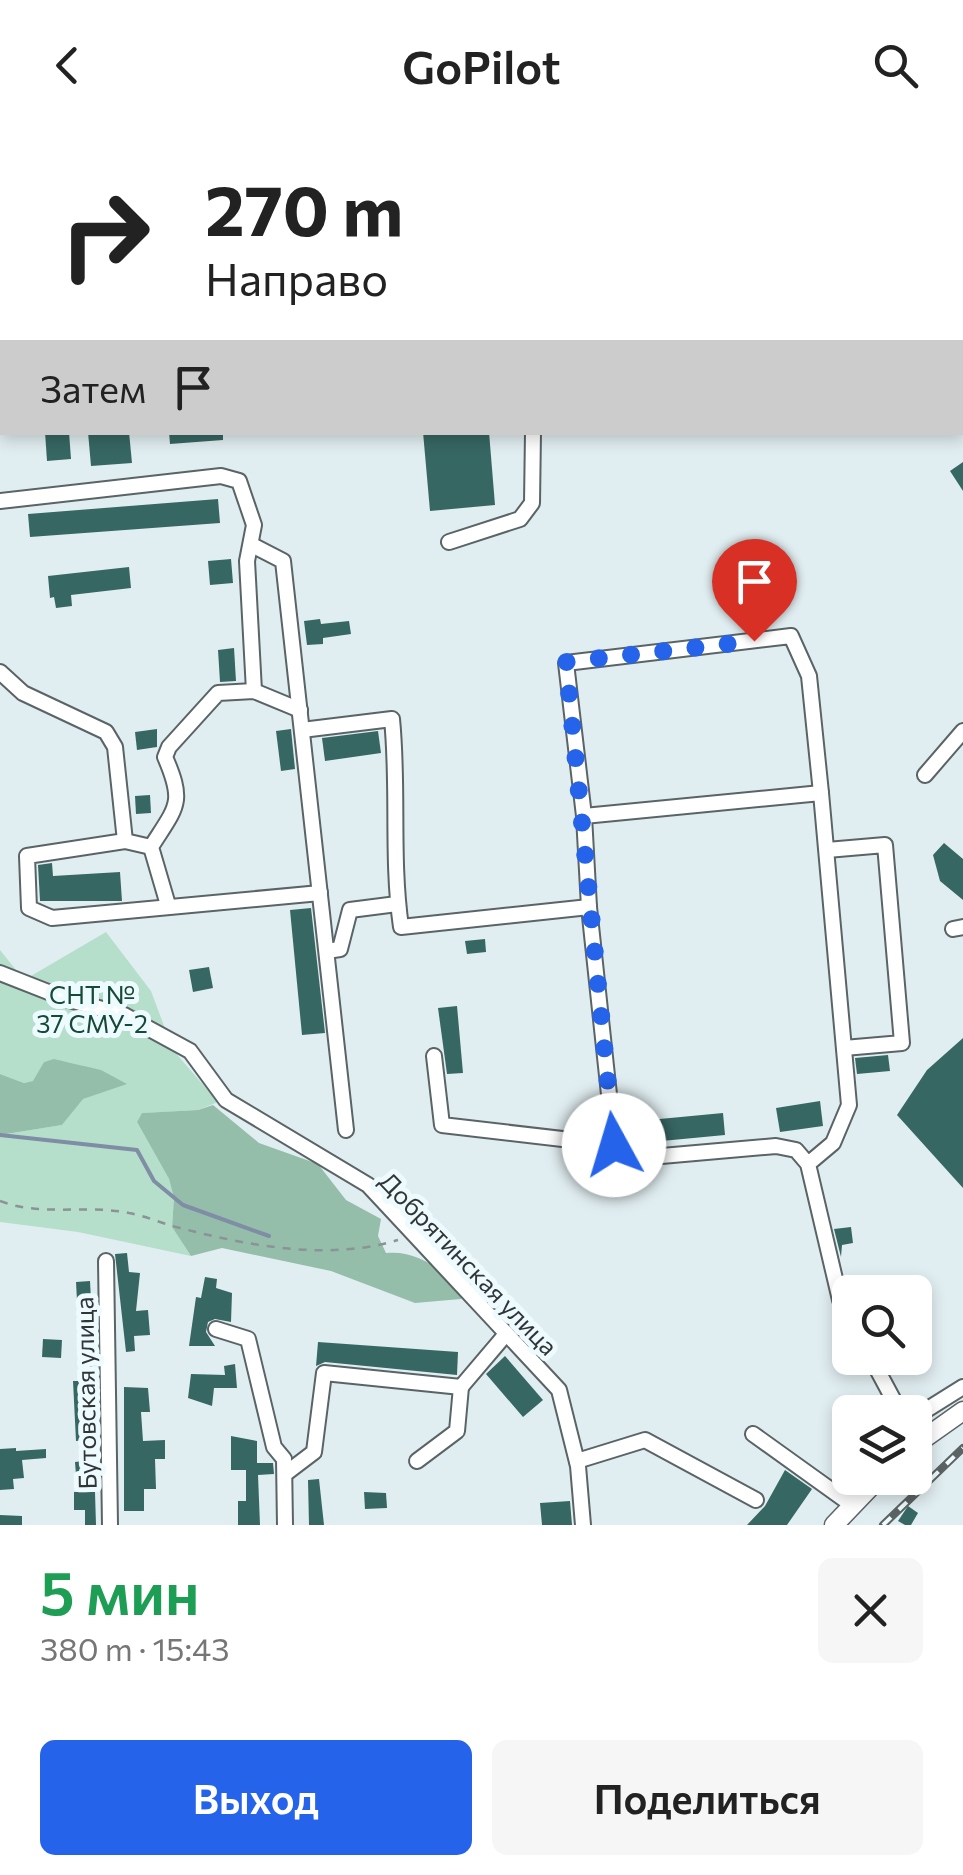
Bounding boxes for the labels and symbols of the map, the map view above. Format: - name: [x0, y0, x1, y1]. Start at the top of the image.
- pin: [712, 539, 797, 642]
- park label: СНТ № 37 СМУ-2: [36, 979, 148, 1038]
- position arrow: [562, 1093, 666, 1197]
- street label: Добрятинская улица: [374, 1165, 564, 1361]
- street label: Бутовская улица: [68, 1296, 102, 1490]

